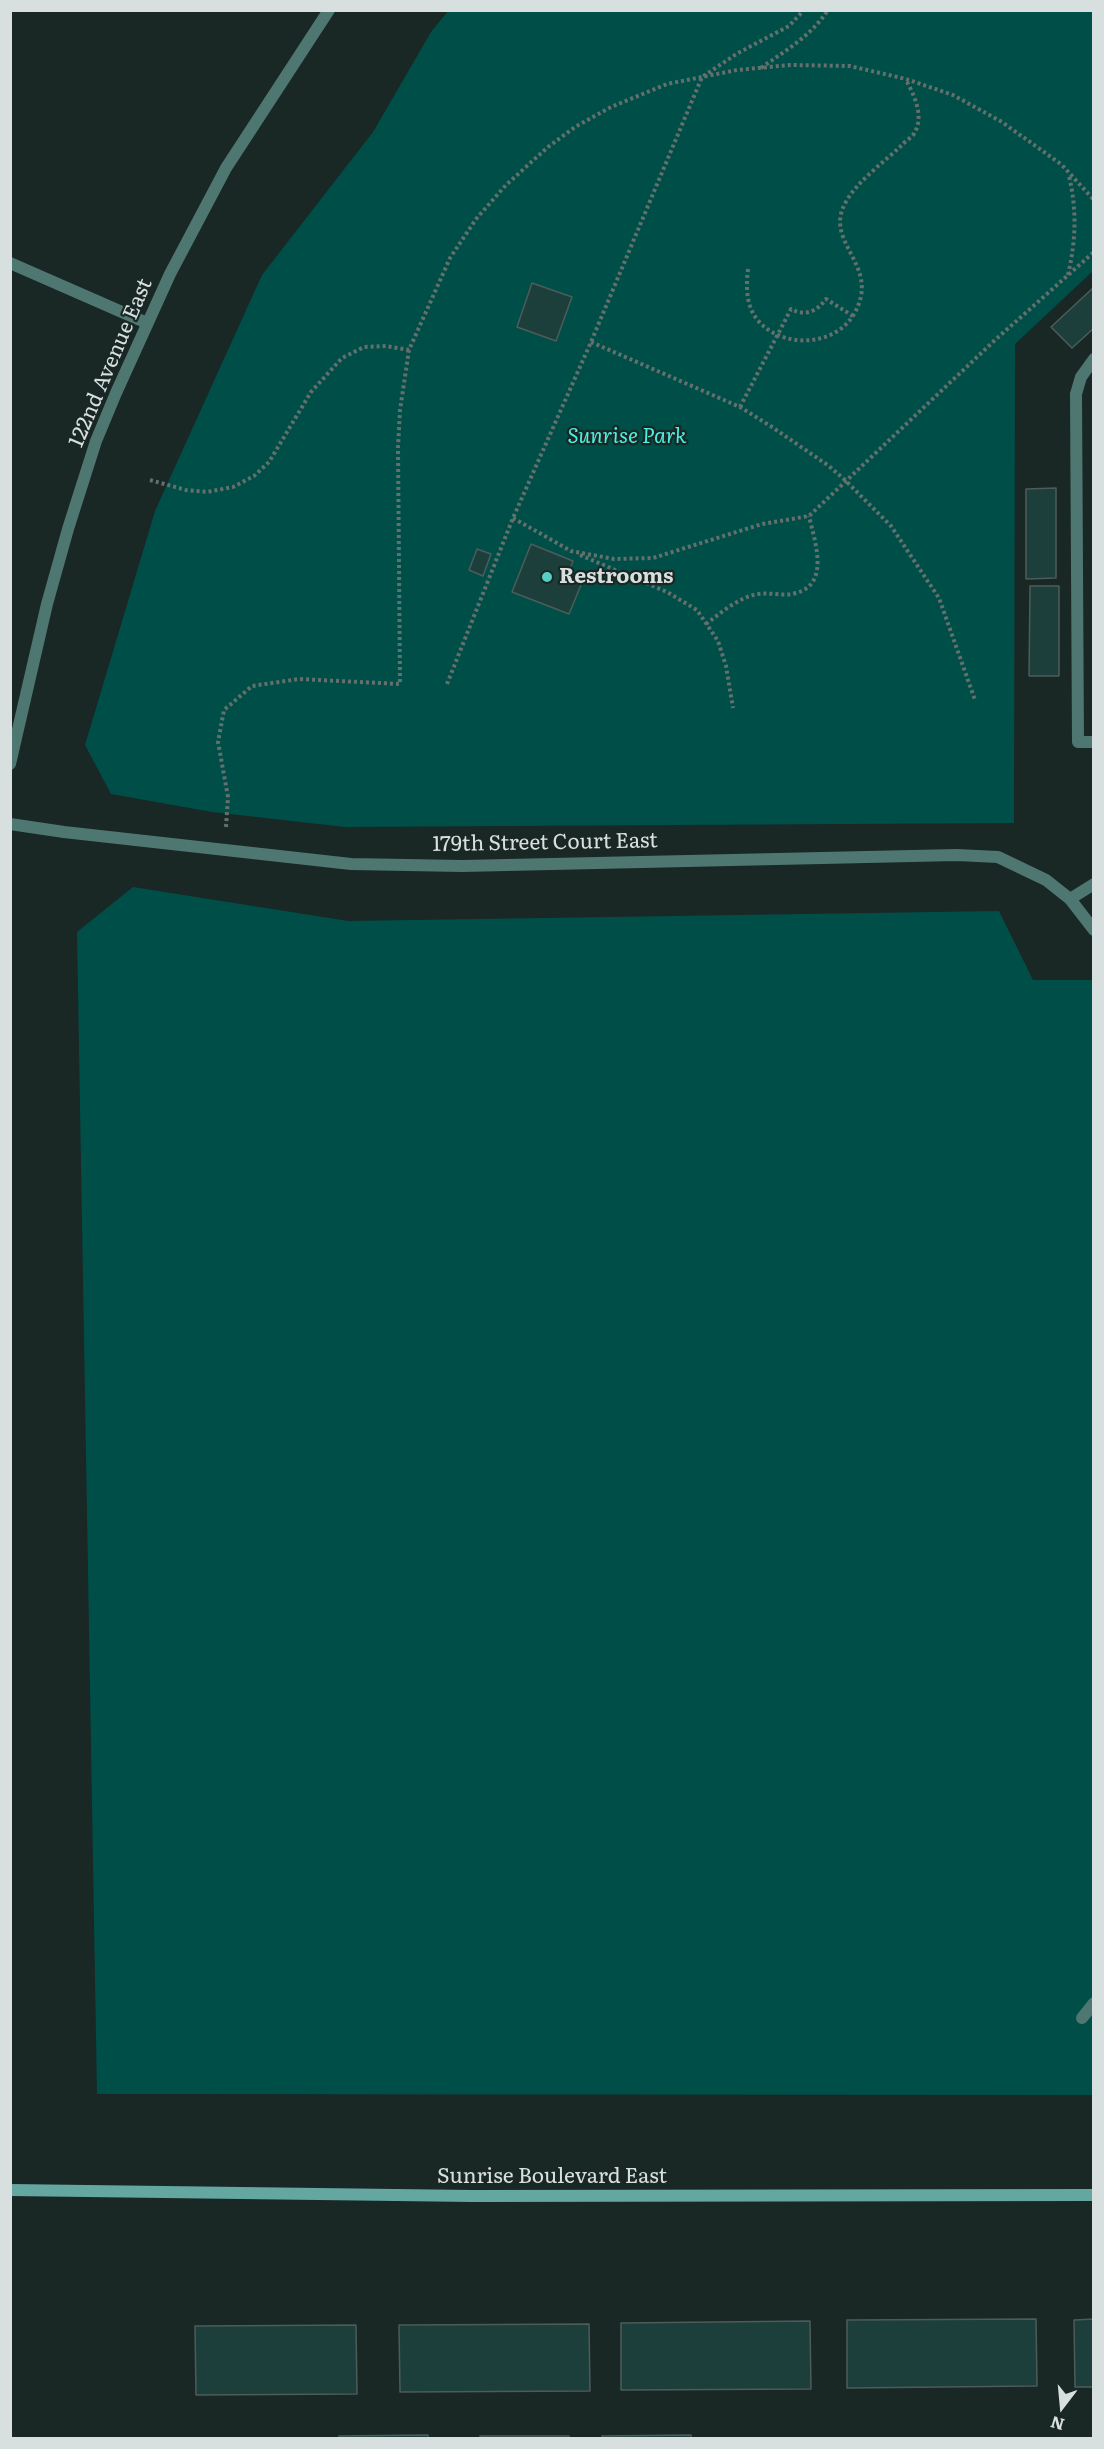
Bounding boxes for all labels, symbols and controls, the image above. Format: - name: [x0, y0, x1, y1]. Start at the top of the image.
- street label: 122nd Avenue East: [64, 275, 158, 451]
- park label: Sunrise Park: [567, 424, 687, 450]
- place label: Restrooms: [559, 564, 674, 590]
- marker: Restrooms: [540, 570, 554, 584]
- street label: 179th Street Court East: [432, 828, 658, 858]
- street label: Sunrise Boulevard East: [437, 2164, 667, 2190]
- north arrow: [1032, 2377, 1092, 2437]
- text: N: [1047, 2411, 1067, 2438]

